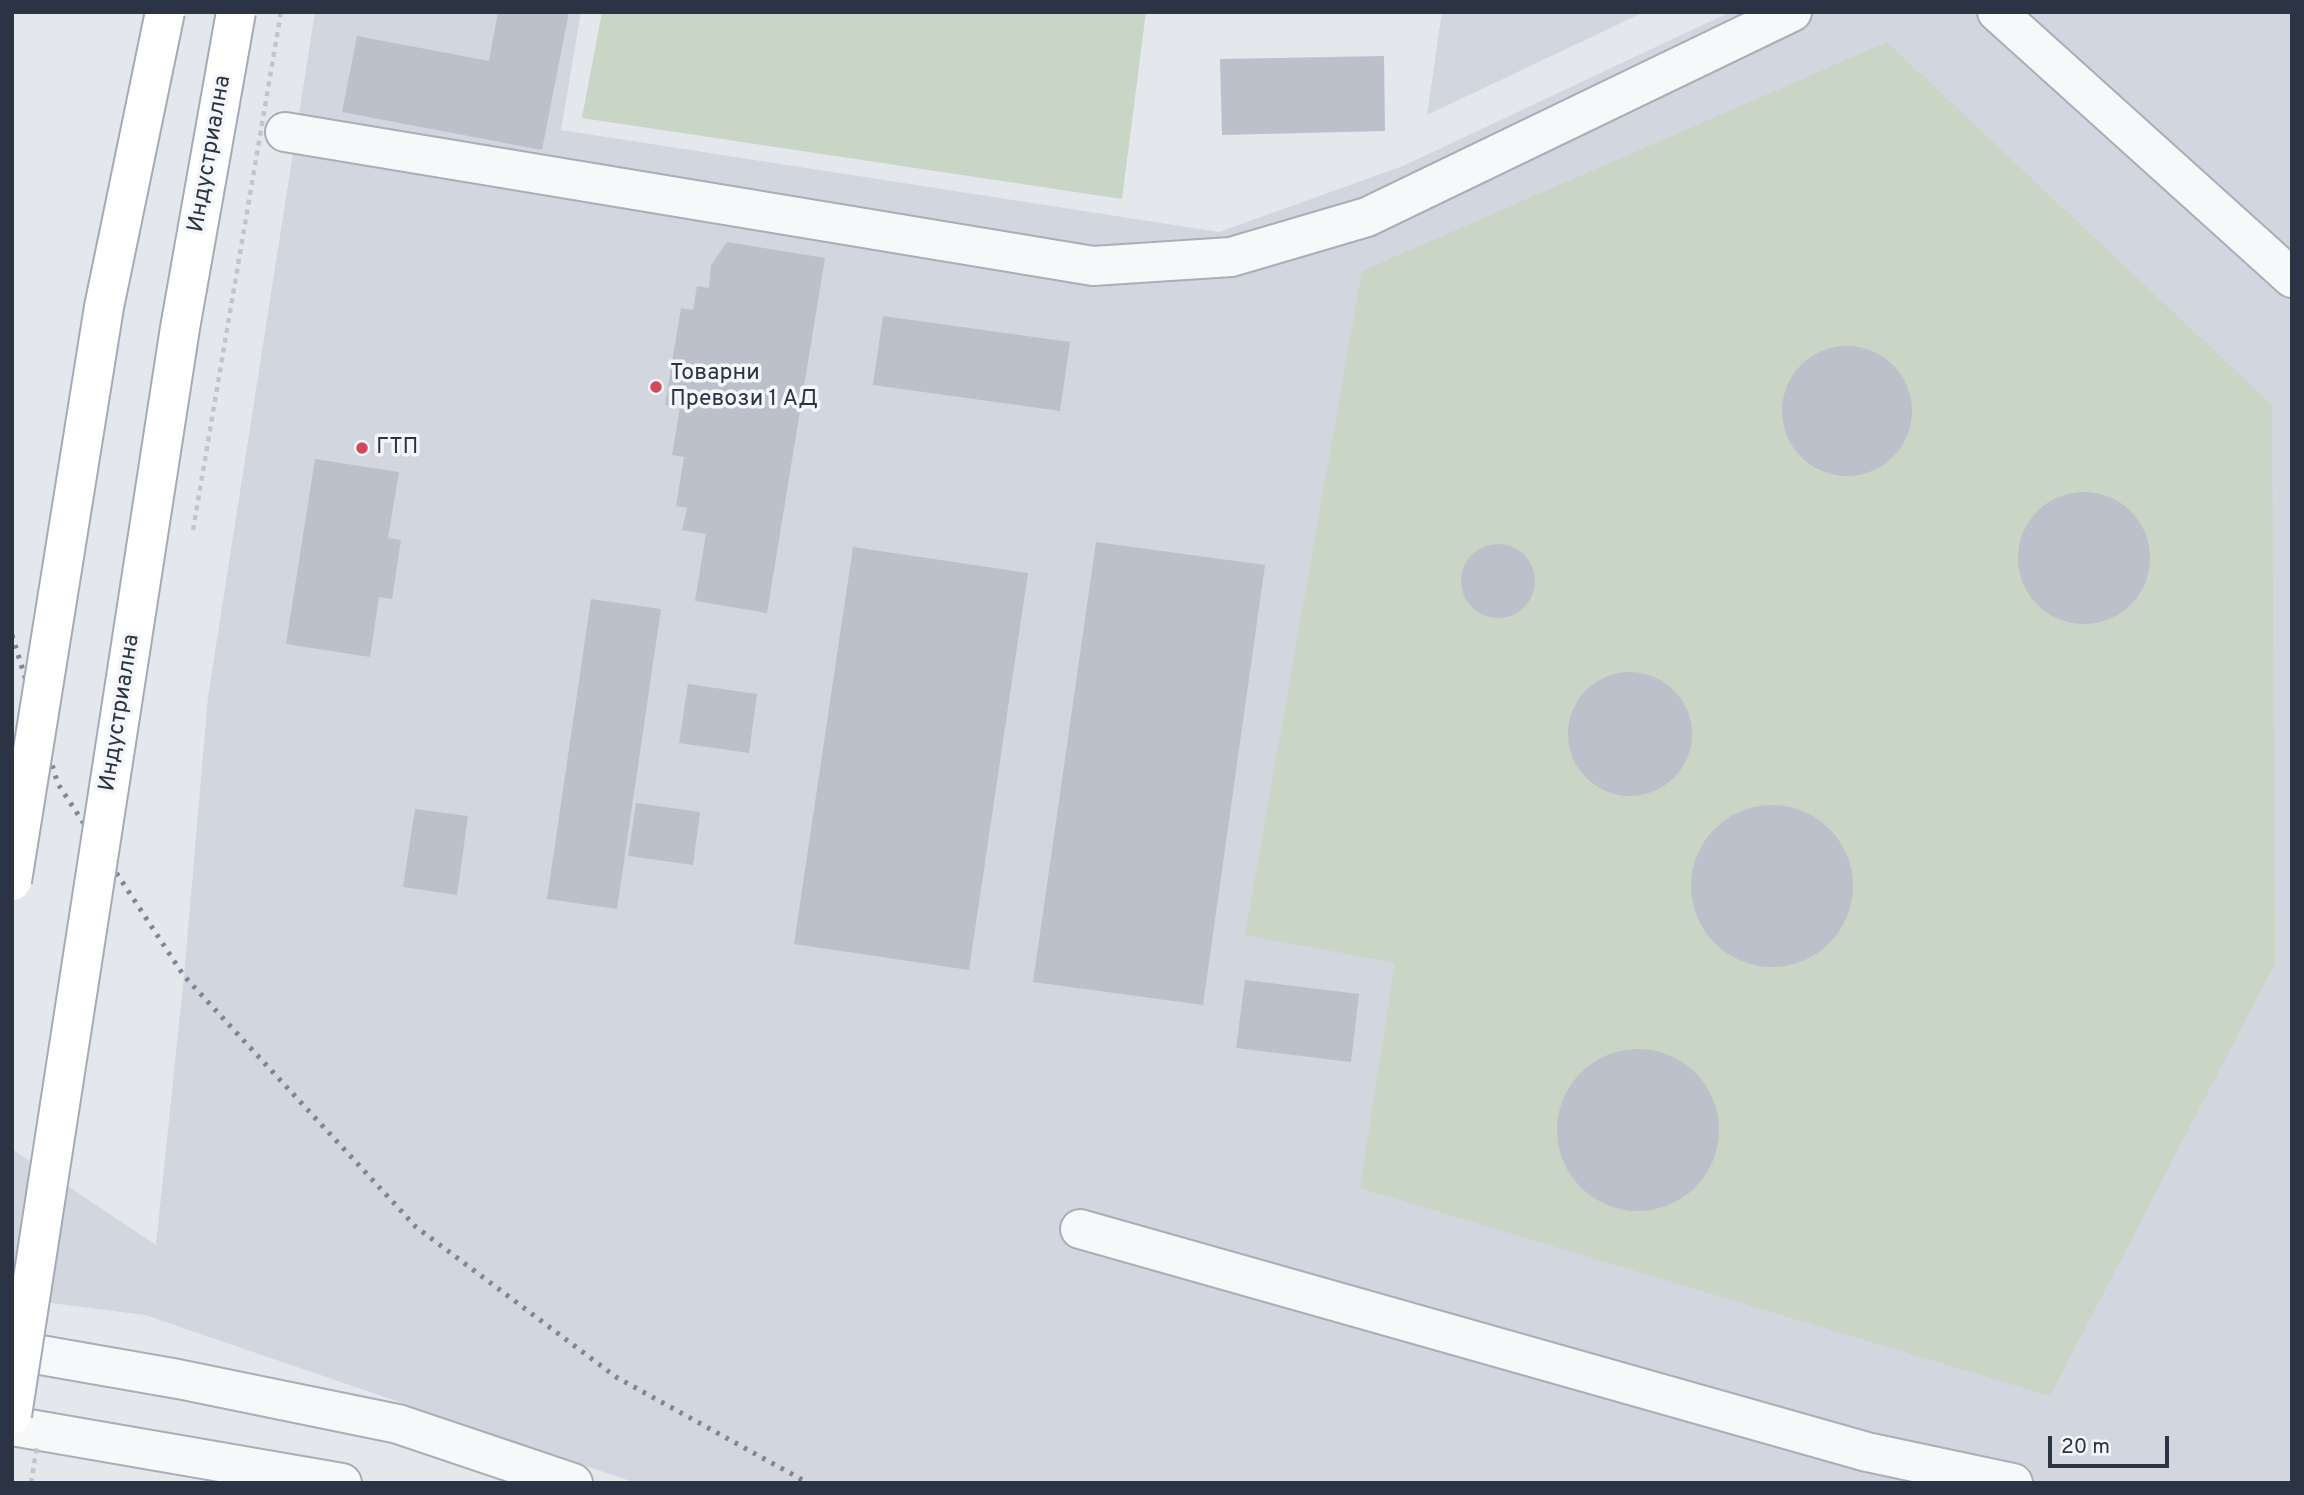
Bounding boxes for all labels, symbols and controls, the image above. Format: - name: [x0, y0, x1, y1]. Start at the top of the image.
- street label: Индустриална: [184, 73, 238, 235]
- place label: Товарни Превози 1 АД: [670, 360, 818, 414]
- marker: Товарни Превози 1 АД: [648, 379, 664, 395]
- place label: ГТП: [376, 434, 418, 462]
- marker: ГТП: [354, 440, 370, 456]
- street label: Индустриална: [95, 632, 147, 794]
- scale bar: [2052, 1422, 2173, 1466]
- text: 20 m: [2061, 1434, 2110, 1461]

